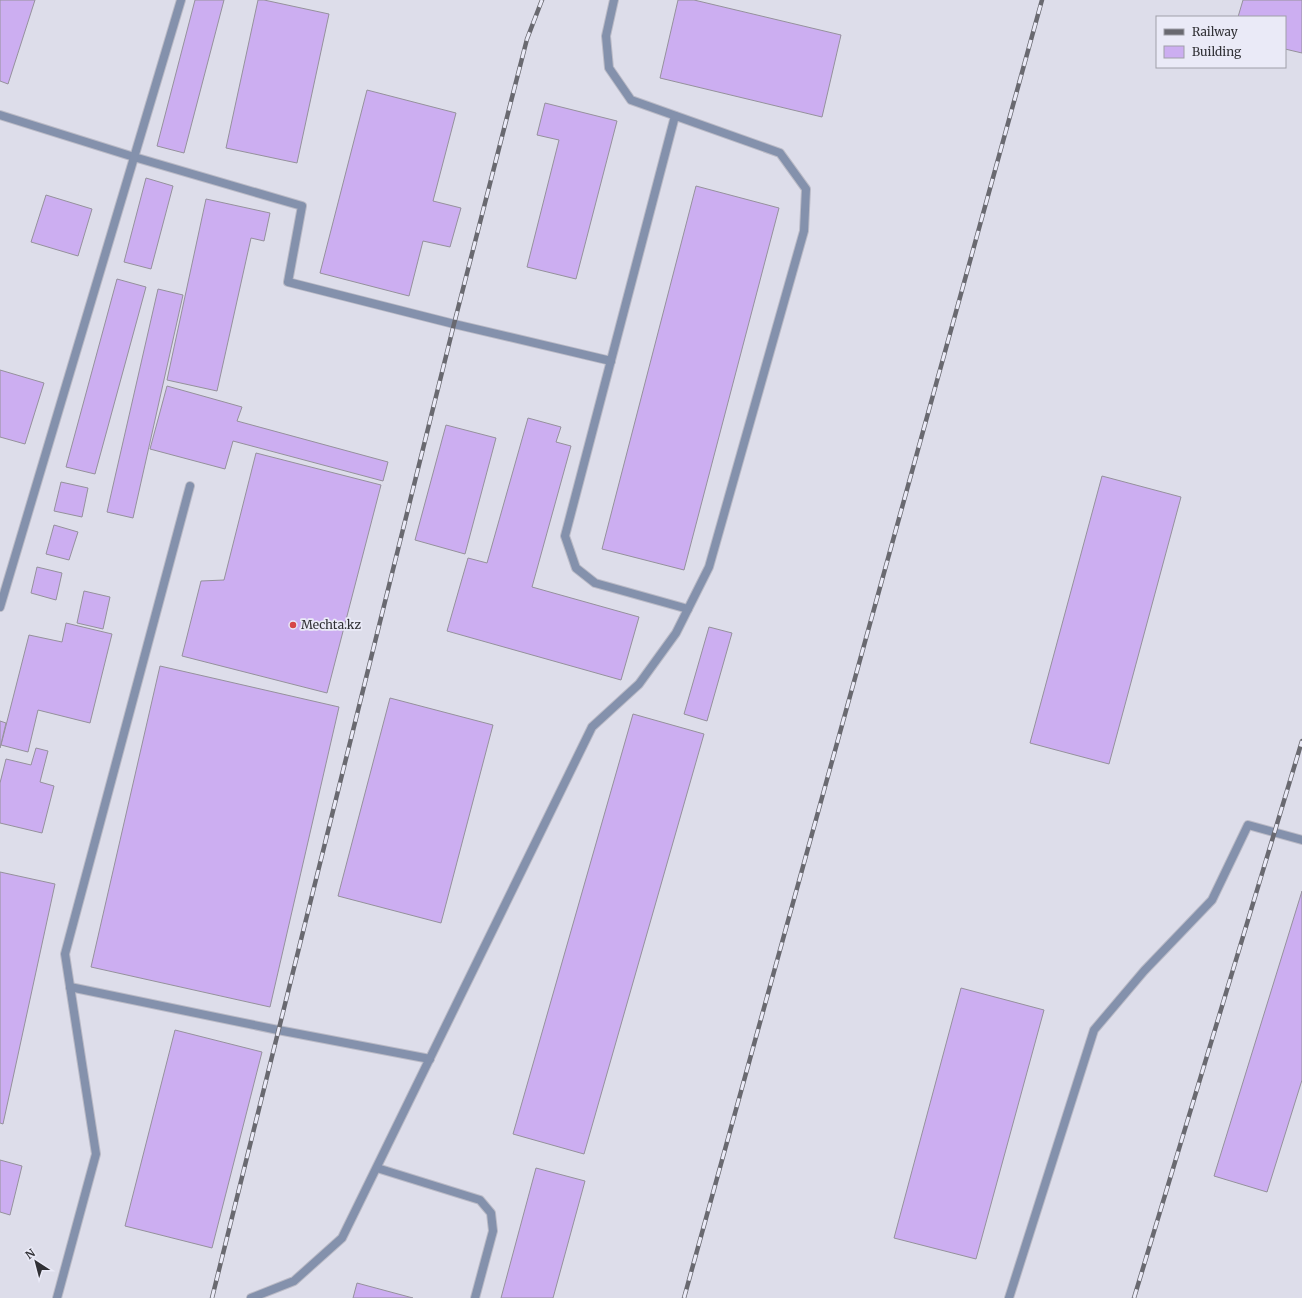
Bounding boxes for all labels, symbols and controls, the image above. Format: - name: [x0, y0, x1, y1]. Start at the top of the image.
- legend: [1156, 16, 1286, 68]
- text: Railway: [1192, 24, 1238, 39]
- text: Building: [1192, 44, 1242, 59]
- place label: Mechta.kz: [301, 617, 361, 632]
- marker: Mechta.kz: [288, 620, 298, 630]
- north arrow: [16, 1242, 56, 1282]
- text: N: [22, 1246, 38, 1262]

